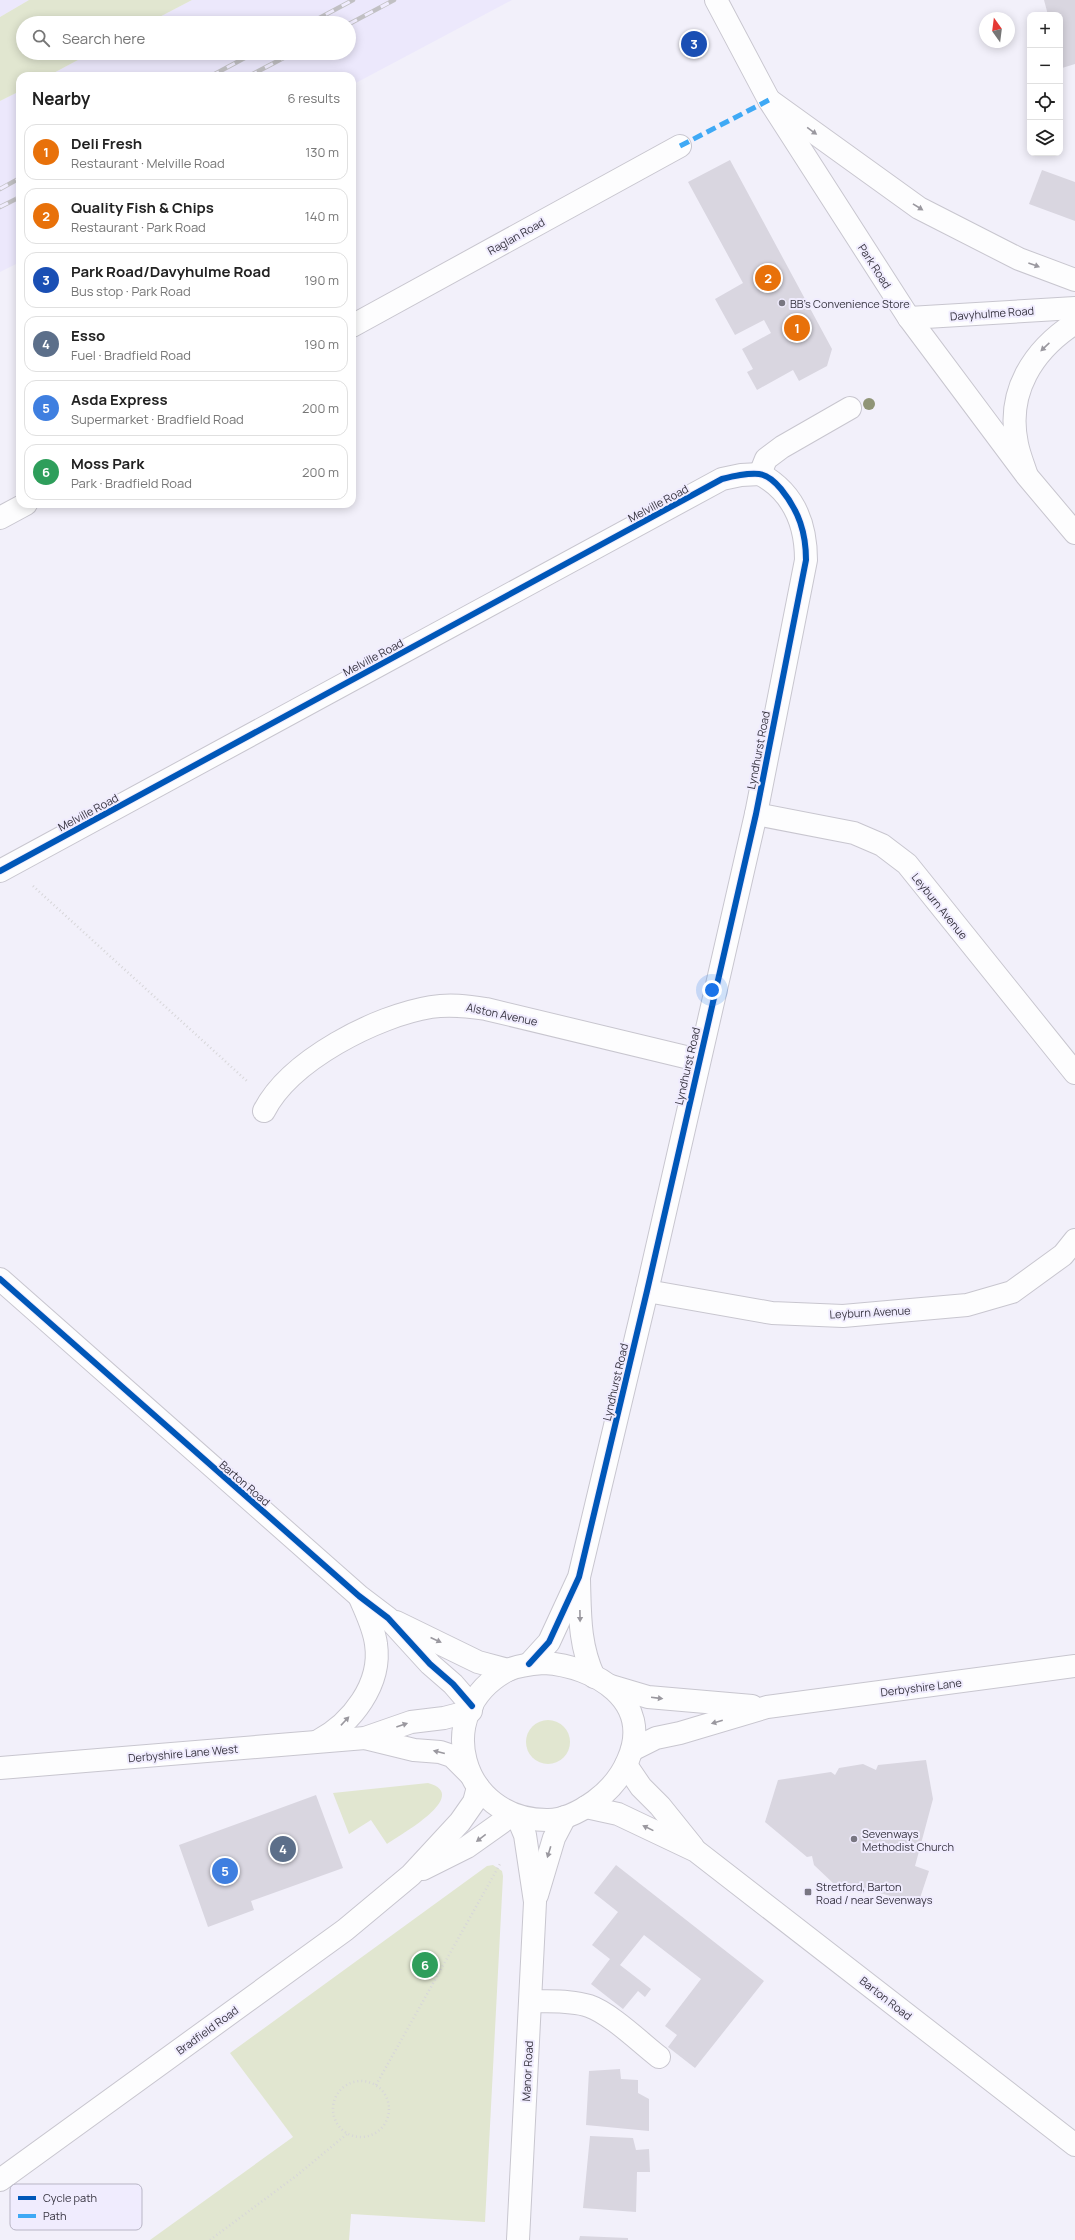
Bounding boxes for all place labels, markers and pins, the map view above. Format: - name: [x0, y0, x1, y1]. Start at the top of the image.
- pin: 3: [681, 29, 707, 59]
- pin: 2: [755, 263, 781, 293]
- place label: BB's Convenience Store: [790, 296, 910, 311]
- marker: BB's Convenience Store: [777, 298, 787, 308]
- pin: 1: [784, 313, 810, 343]
- place label: Sevenways Methodist Church: [862, 1826, 954, 1854]
- pin: 4: [270, 1834, 296, 1864]
- marker: Sevenways Methodist Church: [849, 1834, 859, 1844]
- pin: 5: [212, 1856, 238, 1886]
- place label: Stretford, Barton Road / near Sevenways: [816, 1879, 933, 1907]
- marker: Stretford, Barton Road / near Sevenways: [803, 1887, 813, 1897]
- pin: 6: [412, 1950, 438, 1980]

